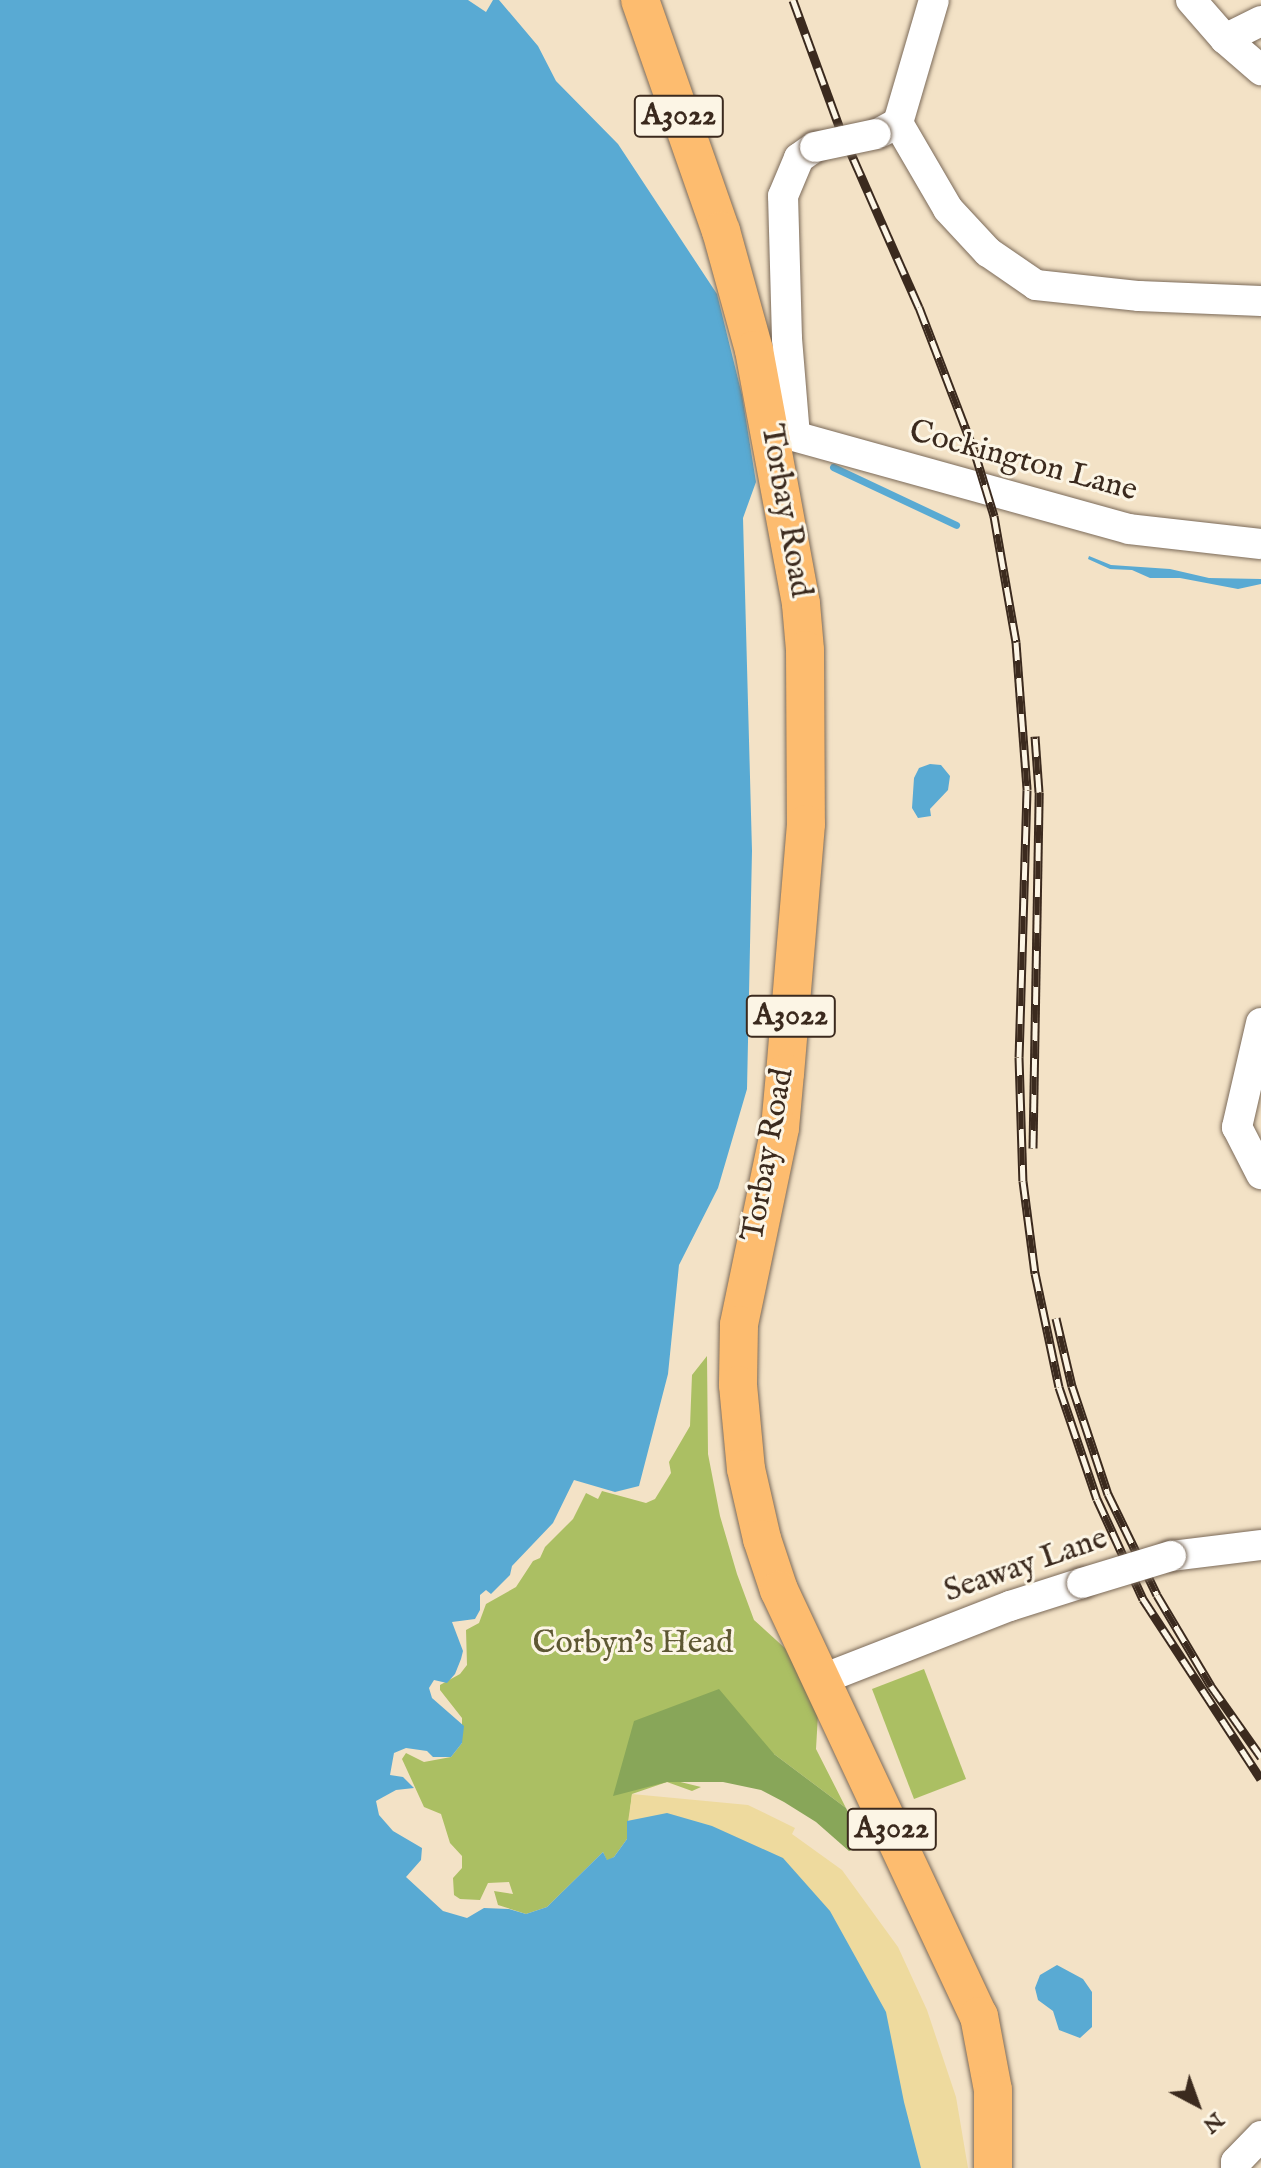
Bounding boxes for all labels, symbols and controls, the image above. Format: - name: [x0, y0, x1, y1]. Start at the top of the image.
- road number: A3022: [633, 90, 725, 142]
- street label: Cockington Lane: [905, 413, 1141, 511]
- street label: Torbay Road: [751, 421, 819, 601]
- road number: A3022: [745, 990, 837, 1042]
- street label: Torbay Road: [735, 1065, 803, 1245]
- street label: Seaway Lane: [939, 1520, 1113, 1612]
- park label: Corbyn's Head: [533, 1625, 733, 1663]
- road number: A3022: [846, 1803, 938, 1855]
- north arrow: [1157, 2064, 1237, 2144]
- text: N: [1196, 2105, 1229, 2139]

